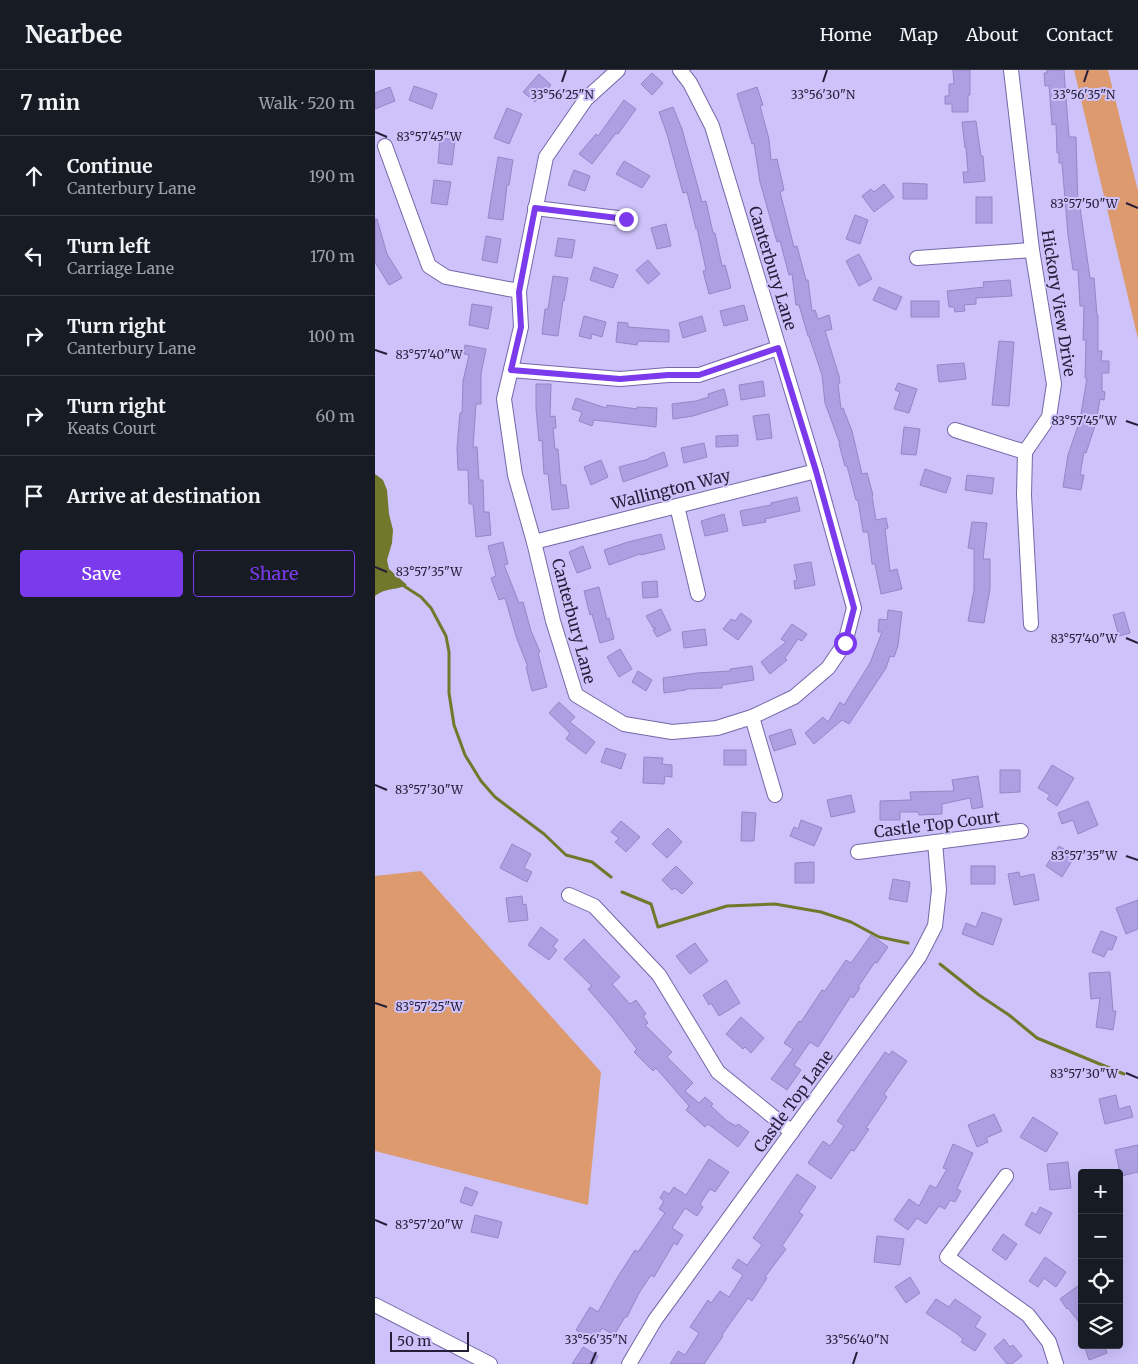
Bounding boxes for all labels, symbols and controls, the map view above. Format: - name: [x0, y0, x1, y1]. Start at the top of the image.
- text: Nearbee: [25, 19, 122, 50]
- text: Home: [820, 23, 872, 46]
- text: Map: [900, 23, 938, 46]
- text: About: [966, 23, 1018, 46]
- text: Contact: [1046, 23, 1113, 46]
- text: 33°56'25"N: [530, 87, 594, 102]
- text: 33°56'30"N: [791, 87, 856, 102]
- text: 33°56'35"N: [1053, 87, 1116, 102]
- text: 7 min: [20, 89, 80, 116]
- text: Walk · 520 m: [259, 93, 355, 113]
- text: 83°57'45"W: [396, 129, 463, 144]
- text: Continue: [67, 154, 153, 178]
- icon: ahead: [20, 162, 48, 190]
- text: 190 m: [309, 166, 355, 186]
- text: Canterbury Lane: [67, 178, 196, 198]
- text: 83°57'50"W: [1050, 196, 1119, 211]
- street label: Canterbury Lane: [745, 204, 801, 332]
- route end: [615, 208, 638, 231]
- street label: Hickory View Drive: [1038, 228, 1080, 378]
- text: Turn left: [67, 234, 151, 258]
- icon: left: [20, 242, 48, 270]
- text: 170 m: [310, 246, 355, 266]
- text: Carriage Lane: [67, 258, 174, 278]
- text: Turn right: [67, 314, 166, 338]
- icon: right: [20, 322, 48, 350]
- text: 100 m: [308, 326, 355, 346]
- text: Canterbury Lane: [67, 338, 196, 358]
- text: 83°57'40"W: [395, 347, 464, 362]
- text: Turn right: [67, 394, 166, 418]
- icon: right: [20, 402, 48, 430]
- text: 60 m: [315, 406, 355, 426]
- text: 83°57'45"W: [1051, 413, 1118, 428]
- text: Keats Court: [67, 418, 156, 438]
- street label: Wallington Way: [608, 464, 733, 514]
- icon: arrive: [20, 482, 48, 510]
- text: Arrive at destination: [67, 484, 261, 508]
- button: Save: [20, 550, 183, 597]
- button: Share: [193, 550, 355, 597]
- street label: Canterbury Lane: [548, 556, 600, 686]
- text: 83°57'35"W: [396, 564, 463, 579]
- text: 83°57'40"W: [1050, 631, 1119, 646]
- route start: [834, 632, 857, 655]
- text: 83°57'30"W: [395, 782, 464, 797]
- street label: Castle Top Court: [873, 806, 1002, 842]
- text: 83°57'35"W: [1051, 848, 1118, 863]
- text: 83°57'25"W: [396, 999, 463, 1014]
- street label: Castle Top Lane: [749, 1046, 837, 1156]
- text: 83°57'30"W: [1050, 1066, 1119, 1081]
- map controls: [1078, 1169, 1123, 1349]
- button: +: [1078, 1169, 1123, 1214]
- button: −: [1078, 1214, 1123, 1259]
- text: 83°57'20"W: [395, 1217, 464, 1232]
- button: locate: [1078, 1259, 1123, 1304]
- button: layers: [1078, 1304, 1123, 1349]
- scale bar: [390, 1329, 469, 1352]
- text: 50 m: [397, 1332, 431, 1350]
- text: 33°56'35"N: [565, 1332, 628, 1347]
- text: 33°56'40"N: [825, 1332, 890, 1347]

